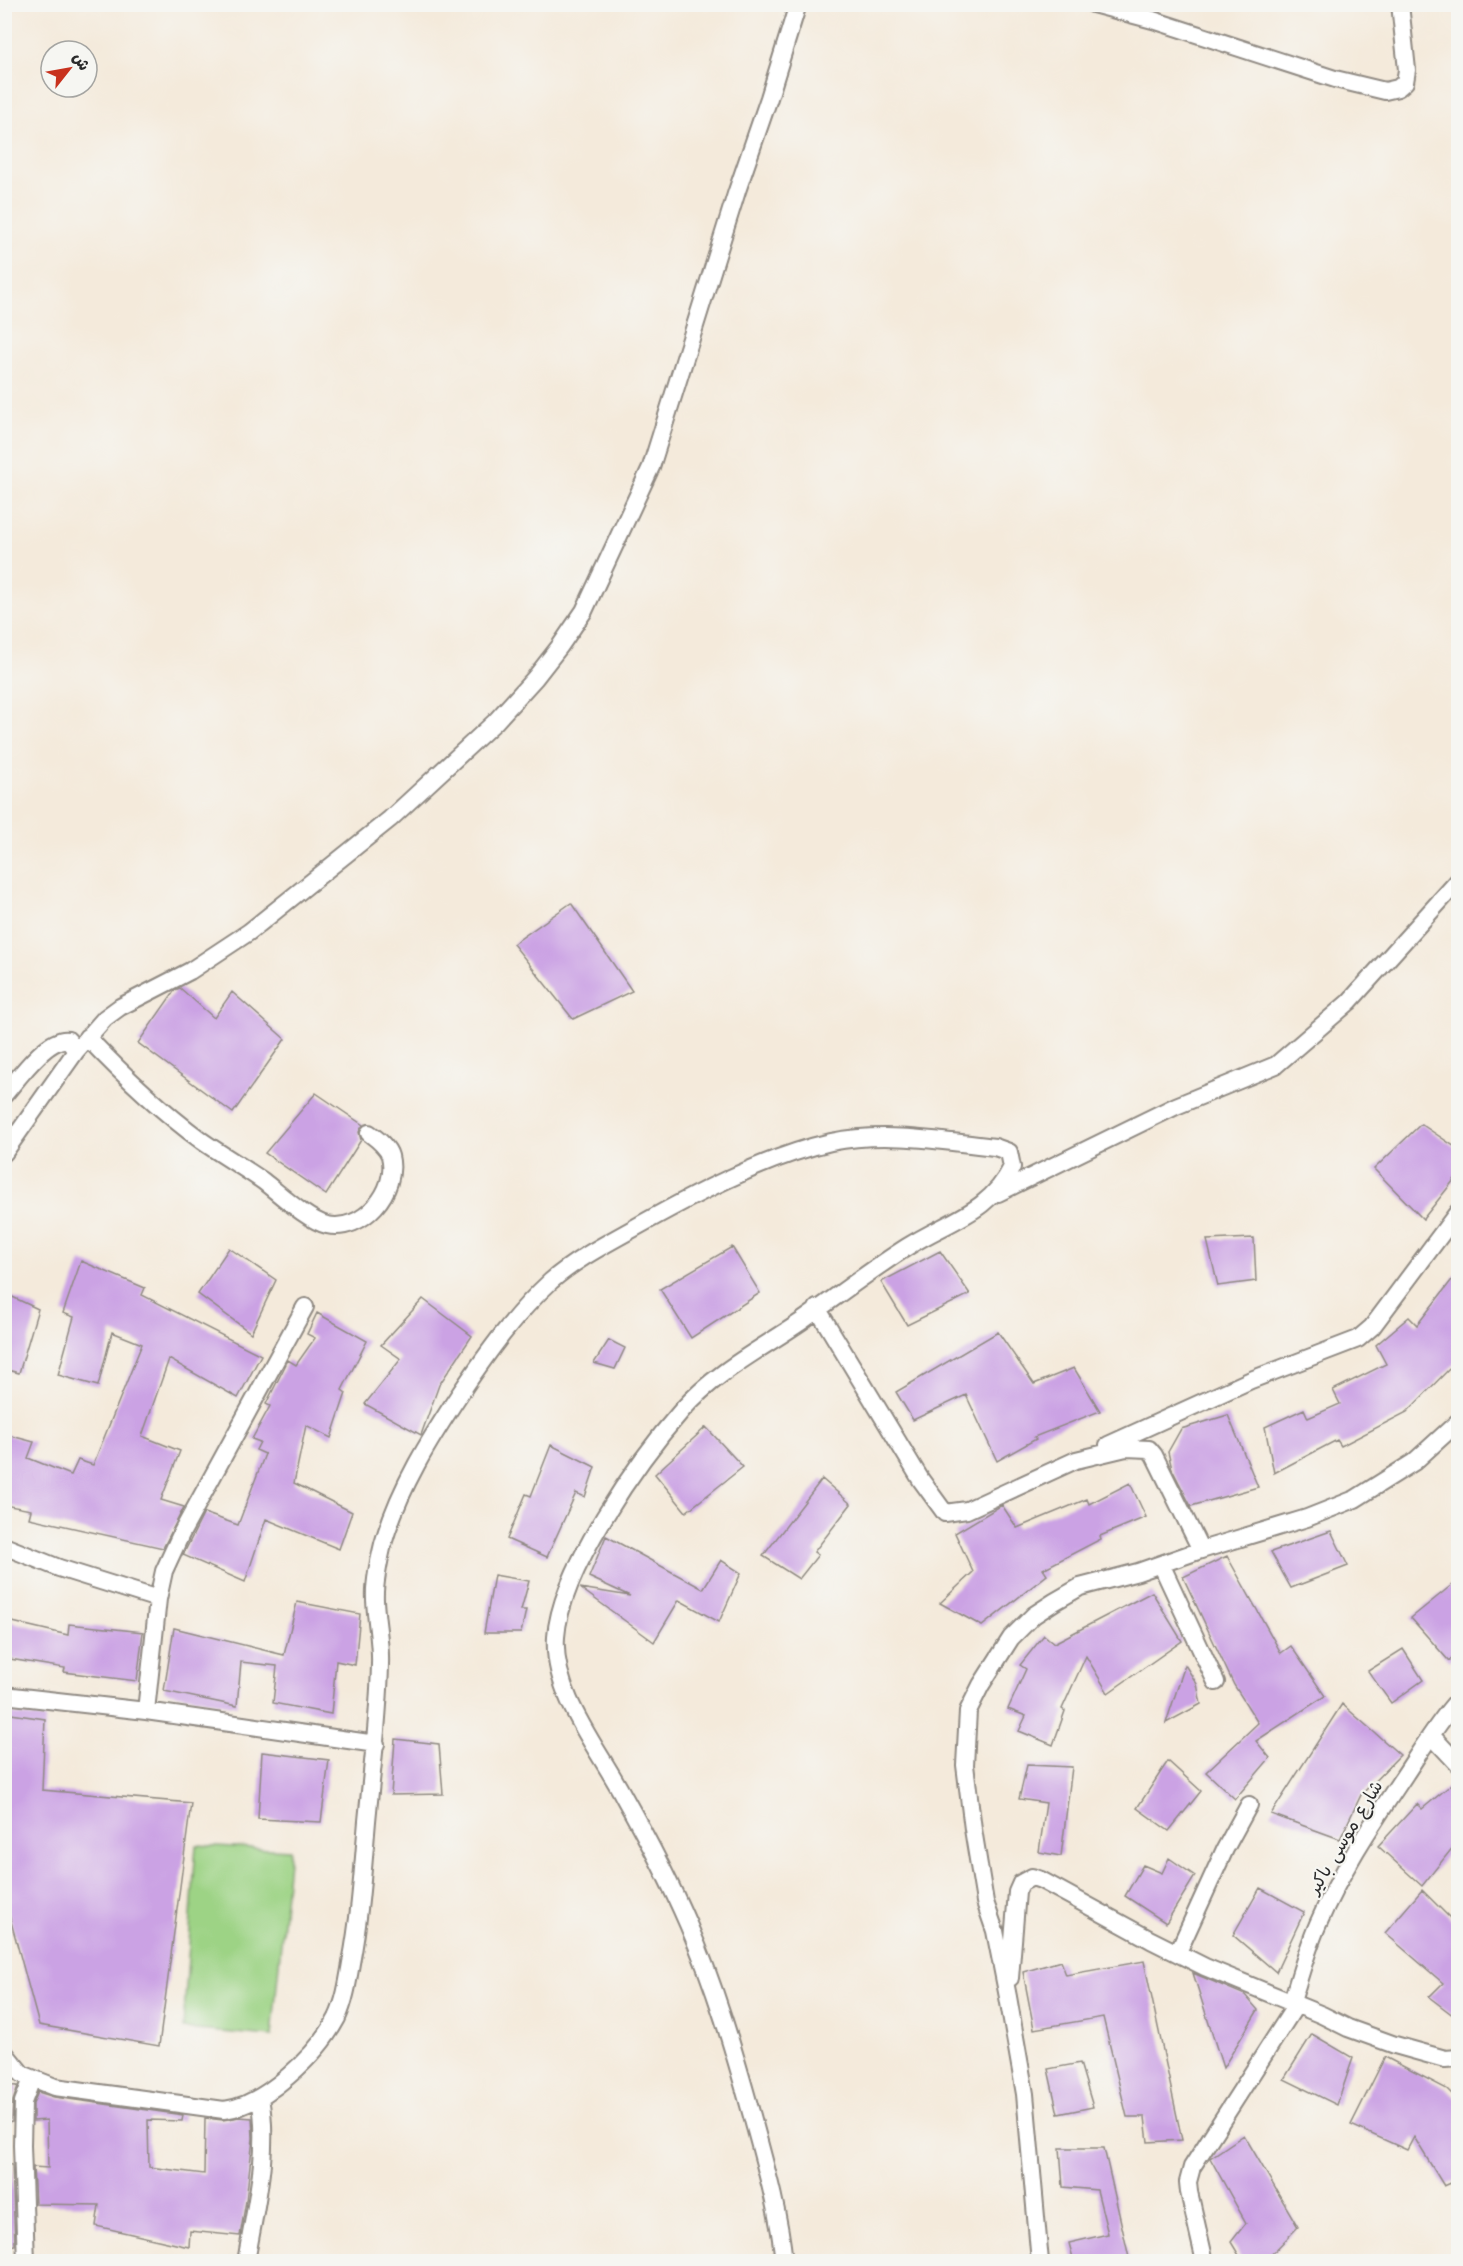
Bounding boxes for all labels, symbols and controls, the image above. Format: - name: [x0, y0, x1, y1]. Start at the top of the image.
- north arrow: [39, 39, 99, 99]
- text: ش: [65, 48, 96, 76]
- street label: شارع موسى باكير: [1300, 1775, 1392, 1902]

